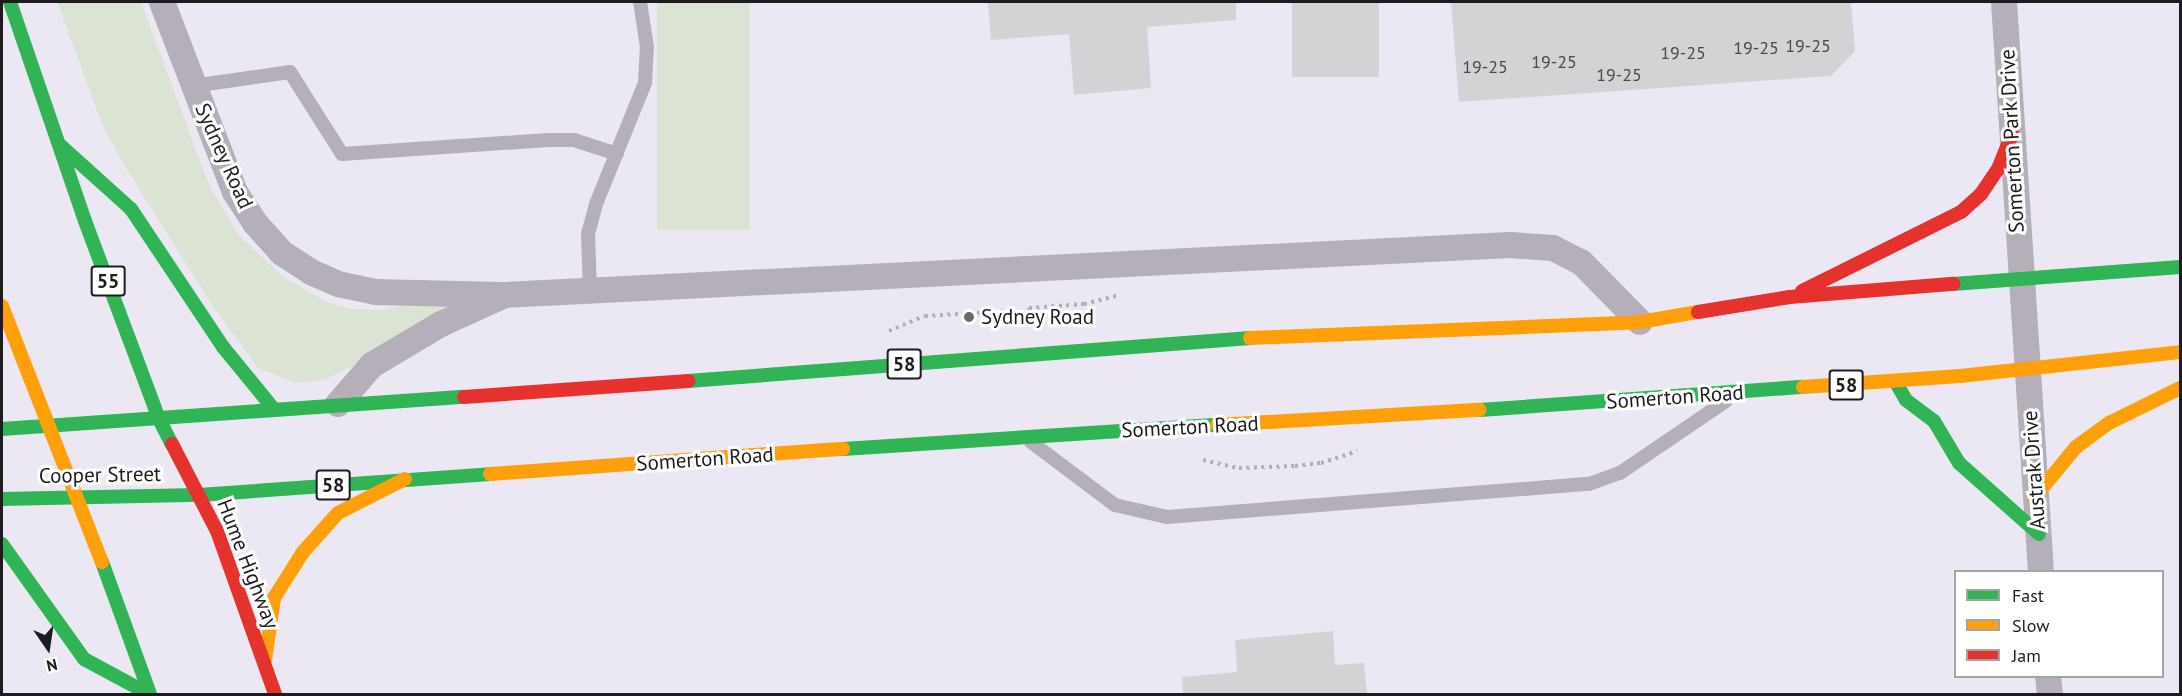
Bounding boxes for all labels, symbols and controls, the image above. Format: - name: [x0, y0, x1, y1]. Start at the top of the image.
- house number: 19-25: [1785, 35, 1831, 57]
- house number: 19-25: [1733, 37, 1779, 59]
- house number: 19-25: [1660, 42, 1706, 64]
- street label: Somerton Park Drive: [1995, 48, 2029, 234]
- house number: 19-25: [1531, 51, 1577, 73]
- house number: 19-25: [1462, 56, 1508, 78]
- house number: 19-25: [1596, 64, 1642, 86]
- street label: Sydney Road: [189, 99, 259, 213]
- road number: 55: [90, 264, 126, 298]
- place label: Sydney Road: [981, 304, 1095, 330]
- marker: Sydney Road: [962, 310, 976, 324]
- road number: 58: [886, 347, 922, 381]
- road number: 58: [1828, 368, 1864, 402]
- street label: Somerton Road: [1605, 380, 1745, 414]
- street label: Austrak Drive: [2017, 409, 2051, 531]
- street label: Somerton Road: [1121, 411, 1259, 443]
- street label: Somerton Road: [635, 442, 775, 476]
- street label: Cooper Street: [39, 461, 161, 489]
- road number: 58: [315, 468, 351, 502]
- street label: Hume Highway: [212, 496, 284, 632]
- legend: [1954, 570, 2164, 678]
- text: Fast: [2012, 584, 2044, 607]
- text: Slow: [2012, 614, 2050, 637]
- north arrow: [18, 618, 78, 678]
- text: Jam: [2012, 644, 2041, 667]
- text: N: [45, 655, 59, 676]

